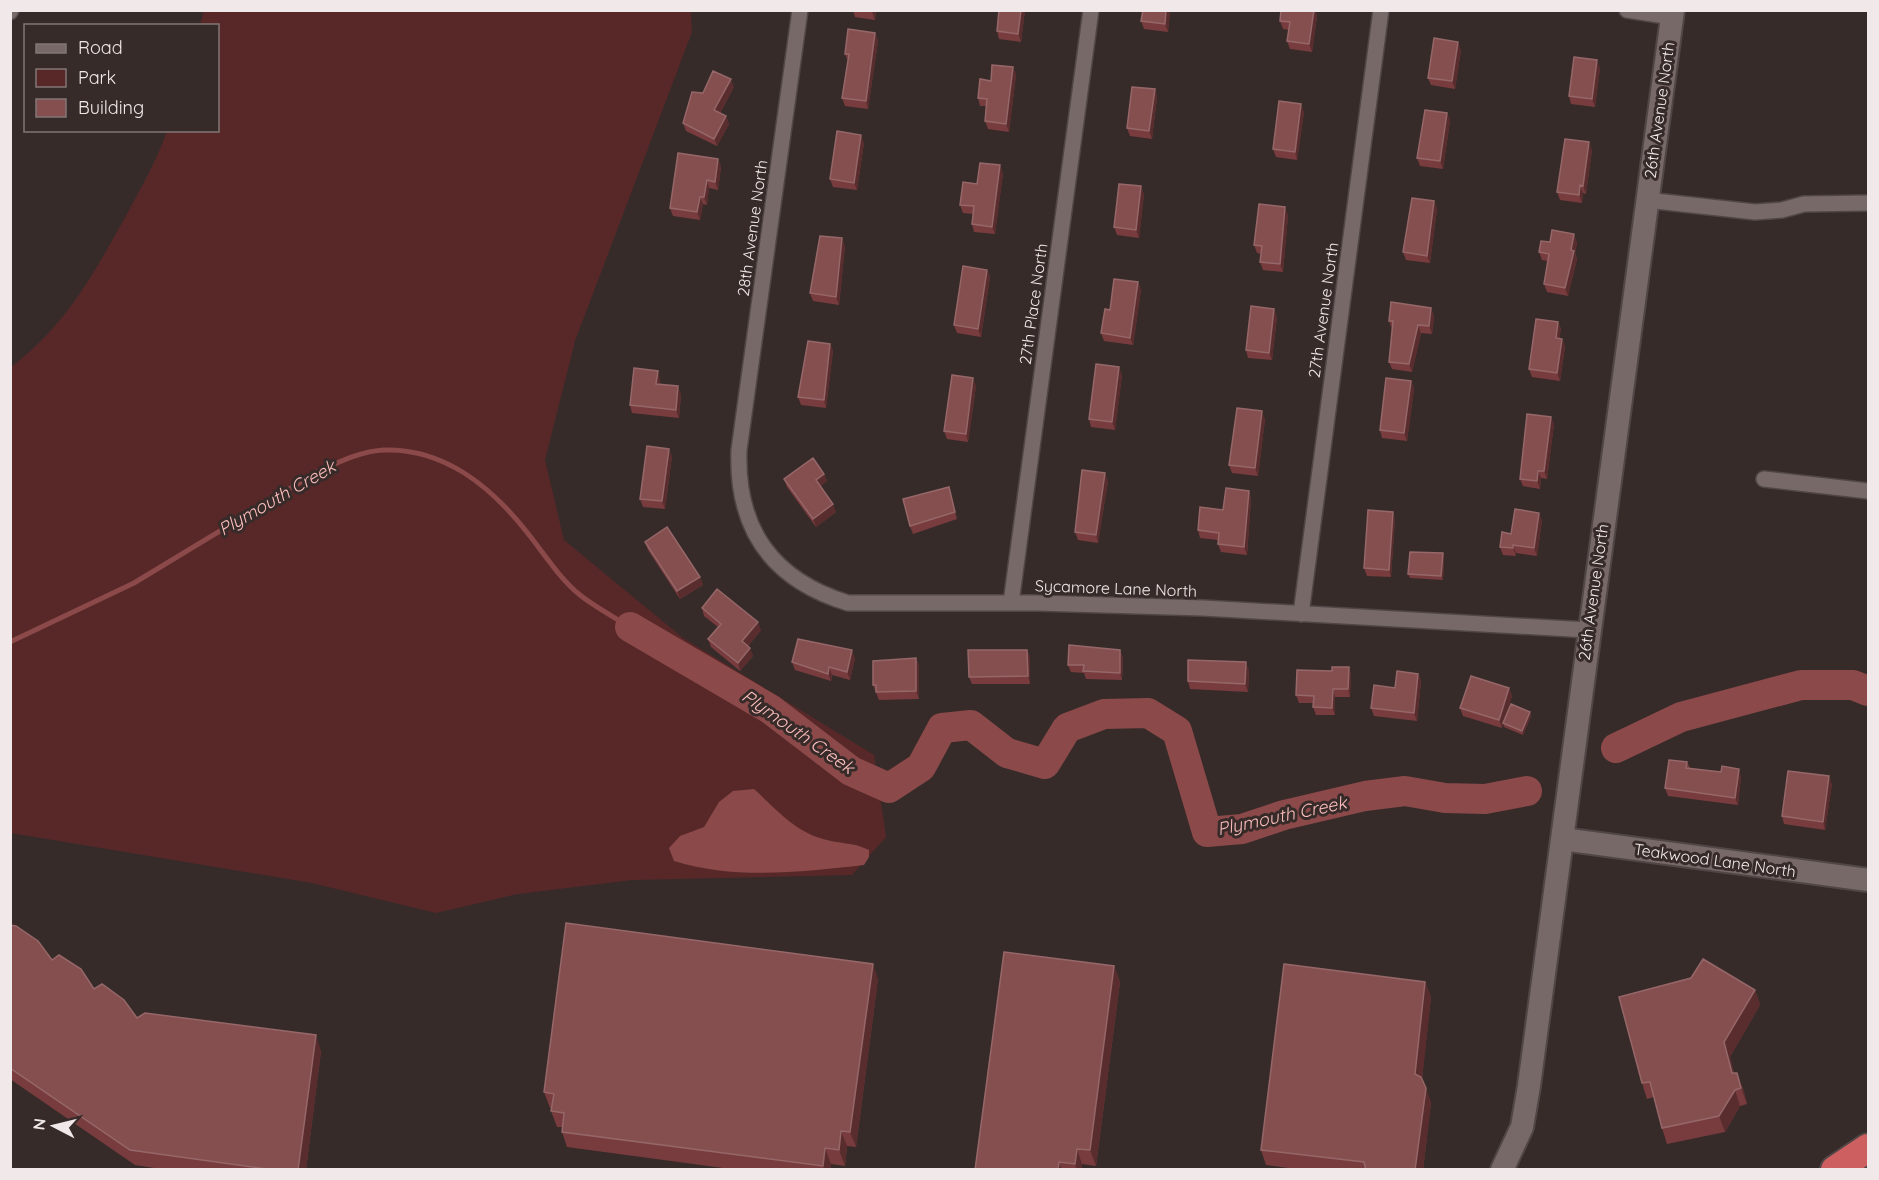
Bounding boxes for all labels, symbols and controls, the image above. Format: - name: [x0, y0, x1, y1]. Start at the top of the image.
- legend: [24, 24, 219, 132]
- text: Road: [78, 36, 123, 59]
- street label: 26th Avenue North: [1640, 41, 1678, 179]
- text: Park: [78, 66, 116, 89]
- text: Building: [78, 96, 144, 119]
- street label: 28th Avenue North: [733, 159, 771, 297]
- street label: 27th Avenue North: [1304, 241, 1342, 379]
- street label: 27th Place North: [1015, 242, 1051, 366]
- water label: Plymouth Creek: [214, 454, 341, 540]
- street label: 26th Avenue North: [1574, 523, 1612, 661]
- street label: Sycamore Lane North: [1035, 575, 1197, 601]
- water label: Plymouth Creek: [738, 684, 860, 780]
- water label: Plymouth Creek: [1215, 790, 1350, 840]
- street label: Teakwood Lane North: [1633, 839, 1797, 881]
- north arrow: [24, 1096, 84, 1156]
- text: N: [28, 1117, 50, 1131]

